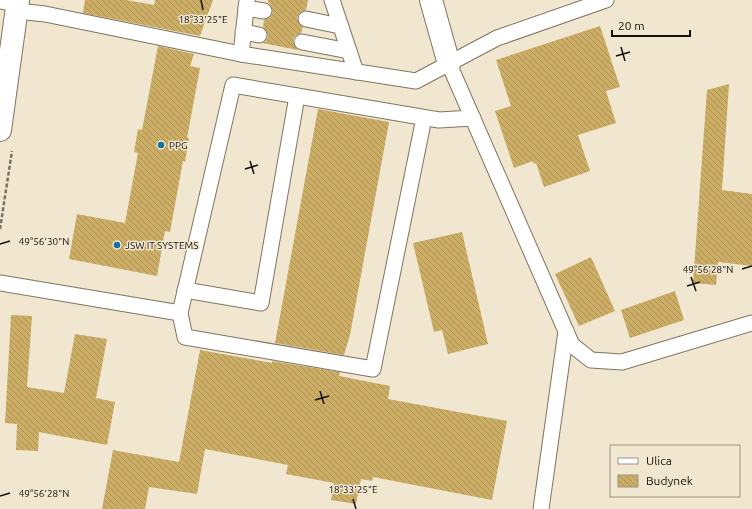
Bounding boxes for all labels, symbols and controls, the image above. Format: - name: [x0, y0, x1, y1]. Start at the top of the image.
- scale bar: [612, 12, 690, 38]
- text: 18°33'25"E: [178, 14, 228, 25]
- text: 20 m: [618, 19, 645, 32]
- marker: PPG: [156, 140, 166, 150]
- place label: PPG: [169, 140, 188, 151]
- text: 49°56'30"N: [19, 236, 69, 247]
- marker: JSW IT SYSTEMS: [112, 240, 122, 250]
- place label: JSW IT SYSTEMS: [125, 240, 198, 251]
- text: 49°56'28"N: [683, 264, 733, 275]
- legend: [610, 445, 740, 497]
- text: Ulica: [646, 454, 672, 467]
- text: Budynek: [646, 474, 693, 487]
- text: 18°33'25"E: [328, 484, 378, 495]
- text: 49°56'28"N: [19, 488, 69, 499]

